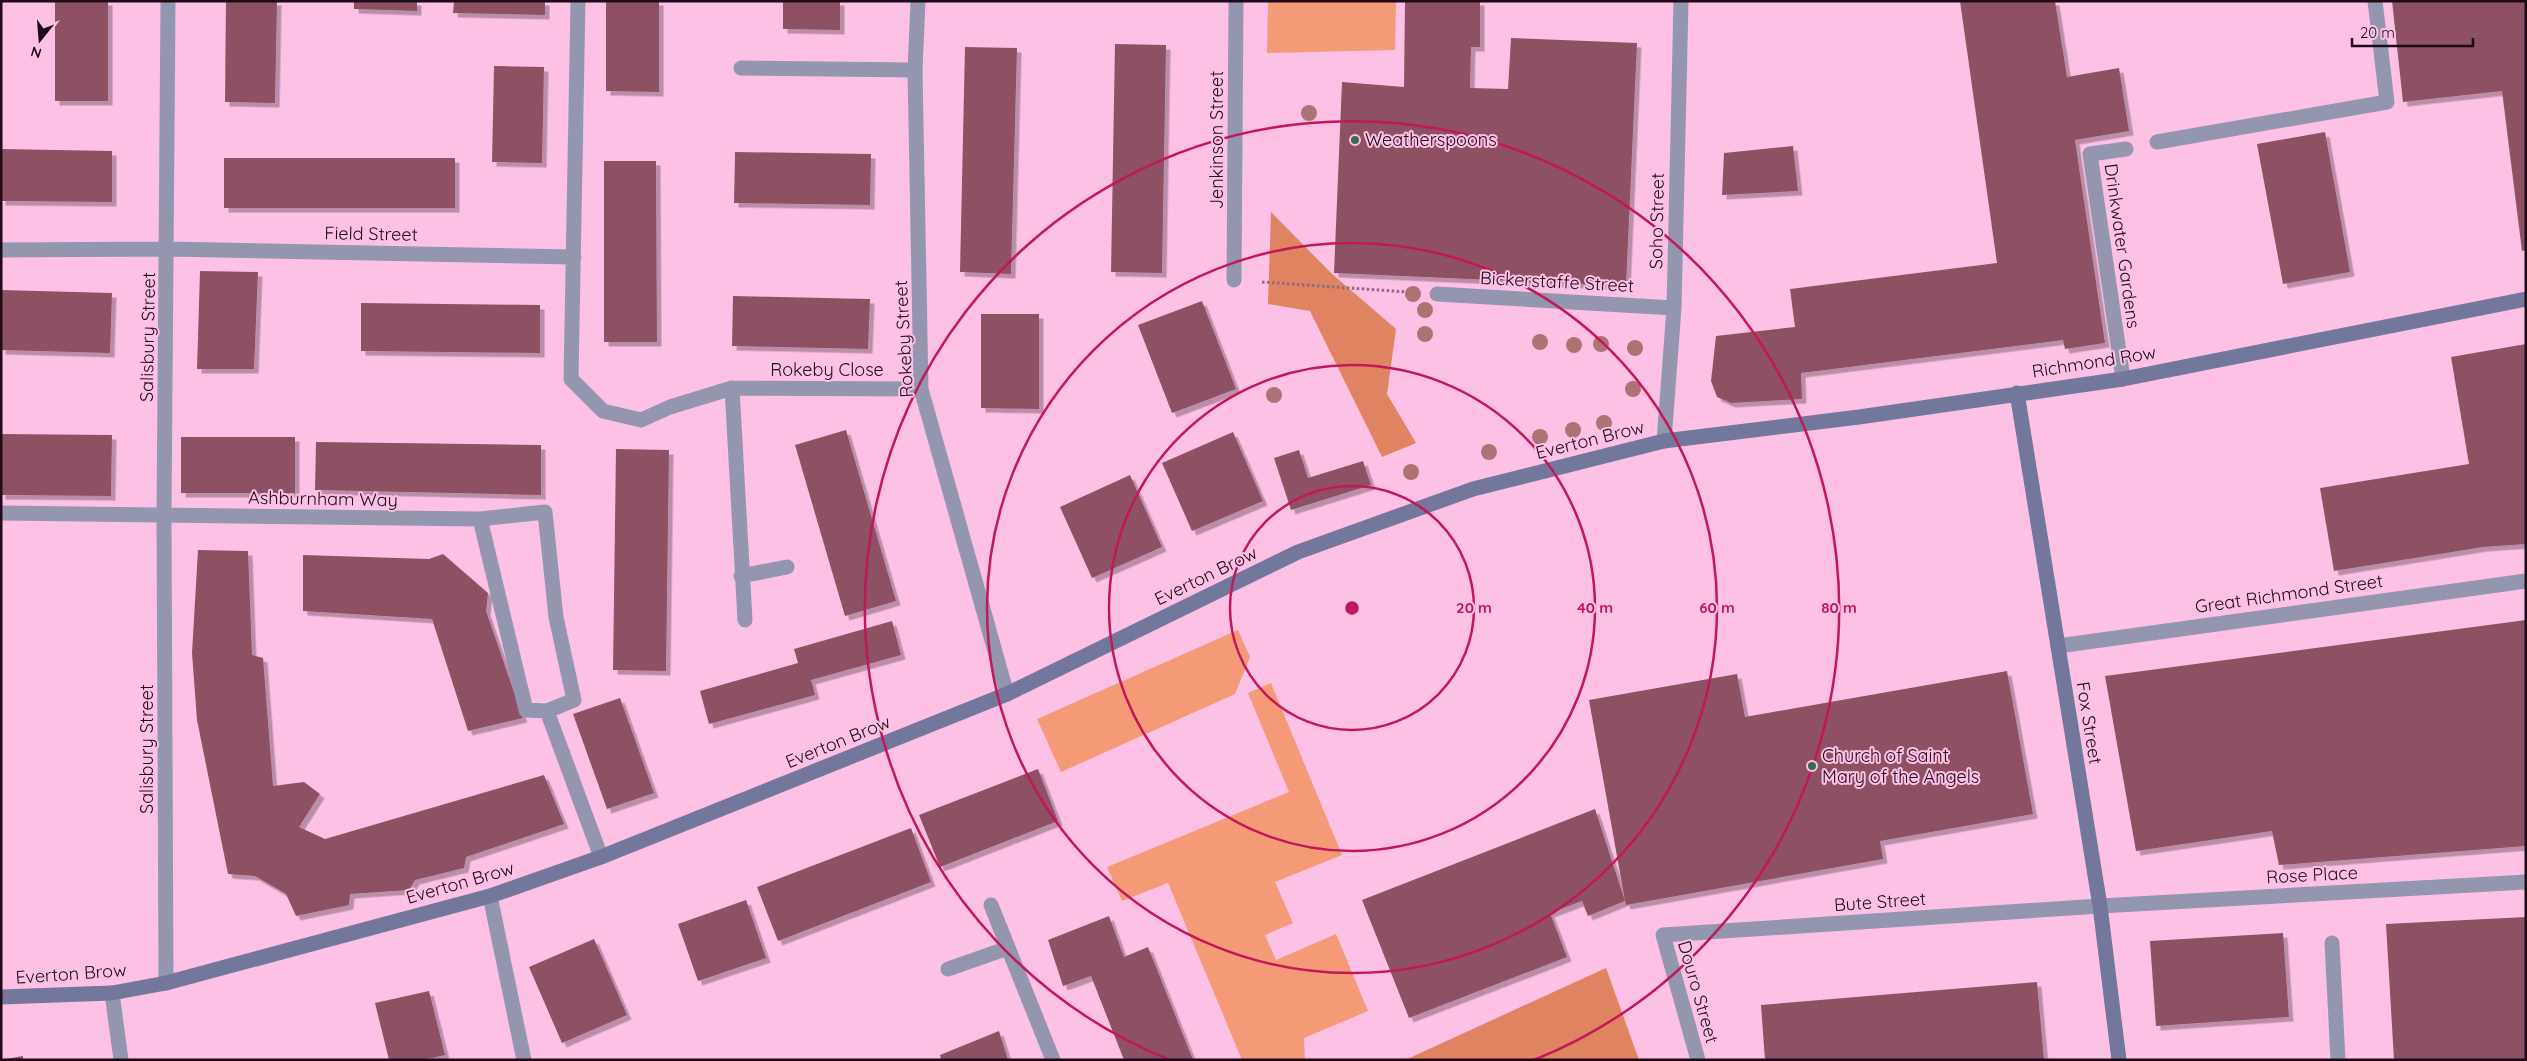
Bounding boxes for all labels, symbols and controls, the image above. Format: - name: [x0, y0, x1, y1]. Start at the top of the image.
- north arrow: [15, 15, 65, 65]
- scale bar: [2352, 15, 2473, 47]
- text: 20 m: [2360, 23, 2395, 42]
- text: N: [29, 42, 44, 63]
- street label: Jenkinson Street: [1205, 71, 1228, 209]
- place label: Weatherspoons: [1365, 128, 1497, 151]
- marker: Weatherspoons: [1349, 134, 1361, 146]
- street label: Drinkwater Gardens: [2100, 162, 2145, 330]
- street label: Soho Street: [1644, 173, 1669, 269]
- street label: Field Street: [324, 221, 418, 246]
- street label: Bickerstaffe Street: [1480, 266, 1634, 297]
- street label: Salisbury Street: [135, 272, 160, 402]
- street label: Rokeby Street: [889, 280, 918, 398]
- street label: Richmond Row: [2030, 340, 2158, 383]
- street label: Rokeby Close: [770, 358, 884, 381]
- street label: Everton Brow: [1533, 415, 1647, 464]
- street label: Ashburnham Way: [248, 486, 398, 511]
- street label: Everton Brow: [1151, 541, 1261, 610]
- street label: Great Richmond Street: [2194, 569, 2384, 618]
- text: 20 m: [1456, 598, 1492, 617]
- text: 40 m: [1577, 598, 1613, 617]
- text: 60 m: [1699, 598, 1735, 617]
- text: 80 m: [1821, 598, 1857, 617]
- centre of rings: [1343, 599, 1361, 617]
- street label: Fox Street: [2072, 680, 2107, 766]
- street label: Salisbury Street: [135, 684, 158, 814]
- street label: Everton Brow: [782, 710, 894, 773]
- place label: Church of Saint Mary of the Angels: [1822, 744, 1979, 788]
- marker: Church of Saint Mary of the Angels: [1806, 760, 1818, 772]
- street label: Everton Brow: [403, 856, 517, 909]
- street label: Rose Place: [2266, 861, 2358, 888]
- street label: Bute Street: [1833, 887, 1927, 916]
- street label: Douro Street: [1673, 938, 1724, 1046]
- street label: Everton Brow: [15, 958, 127, 989]

